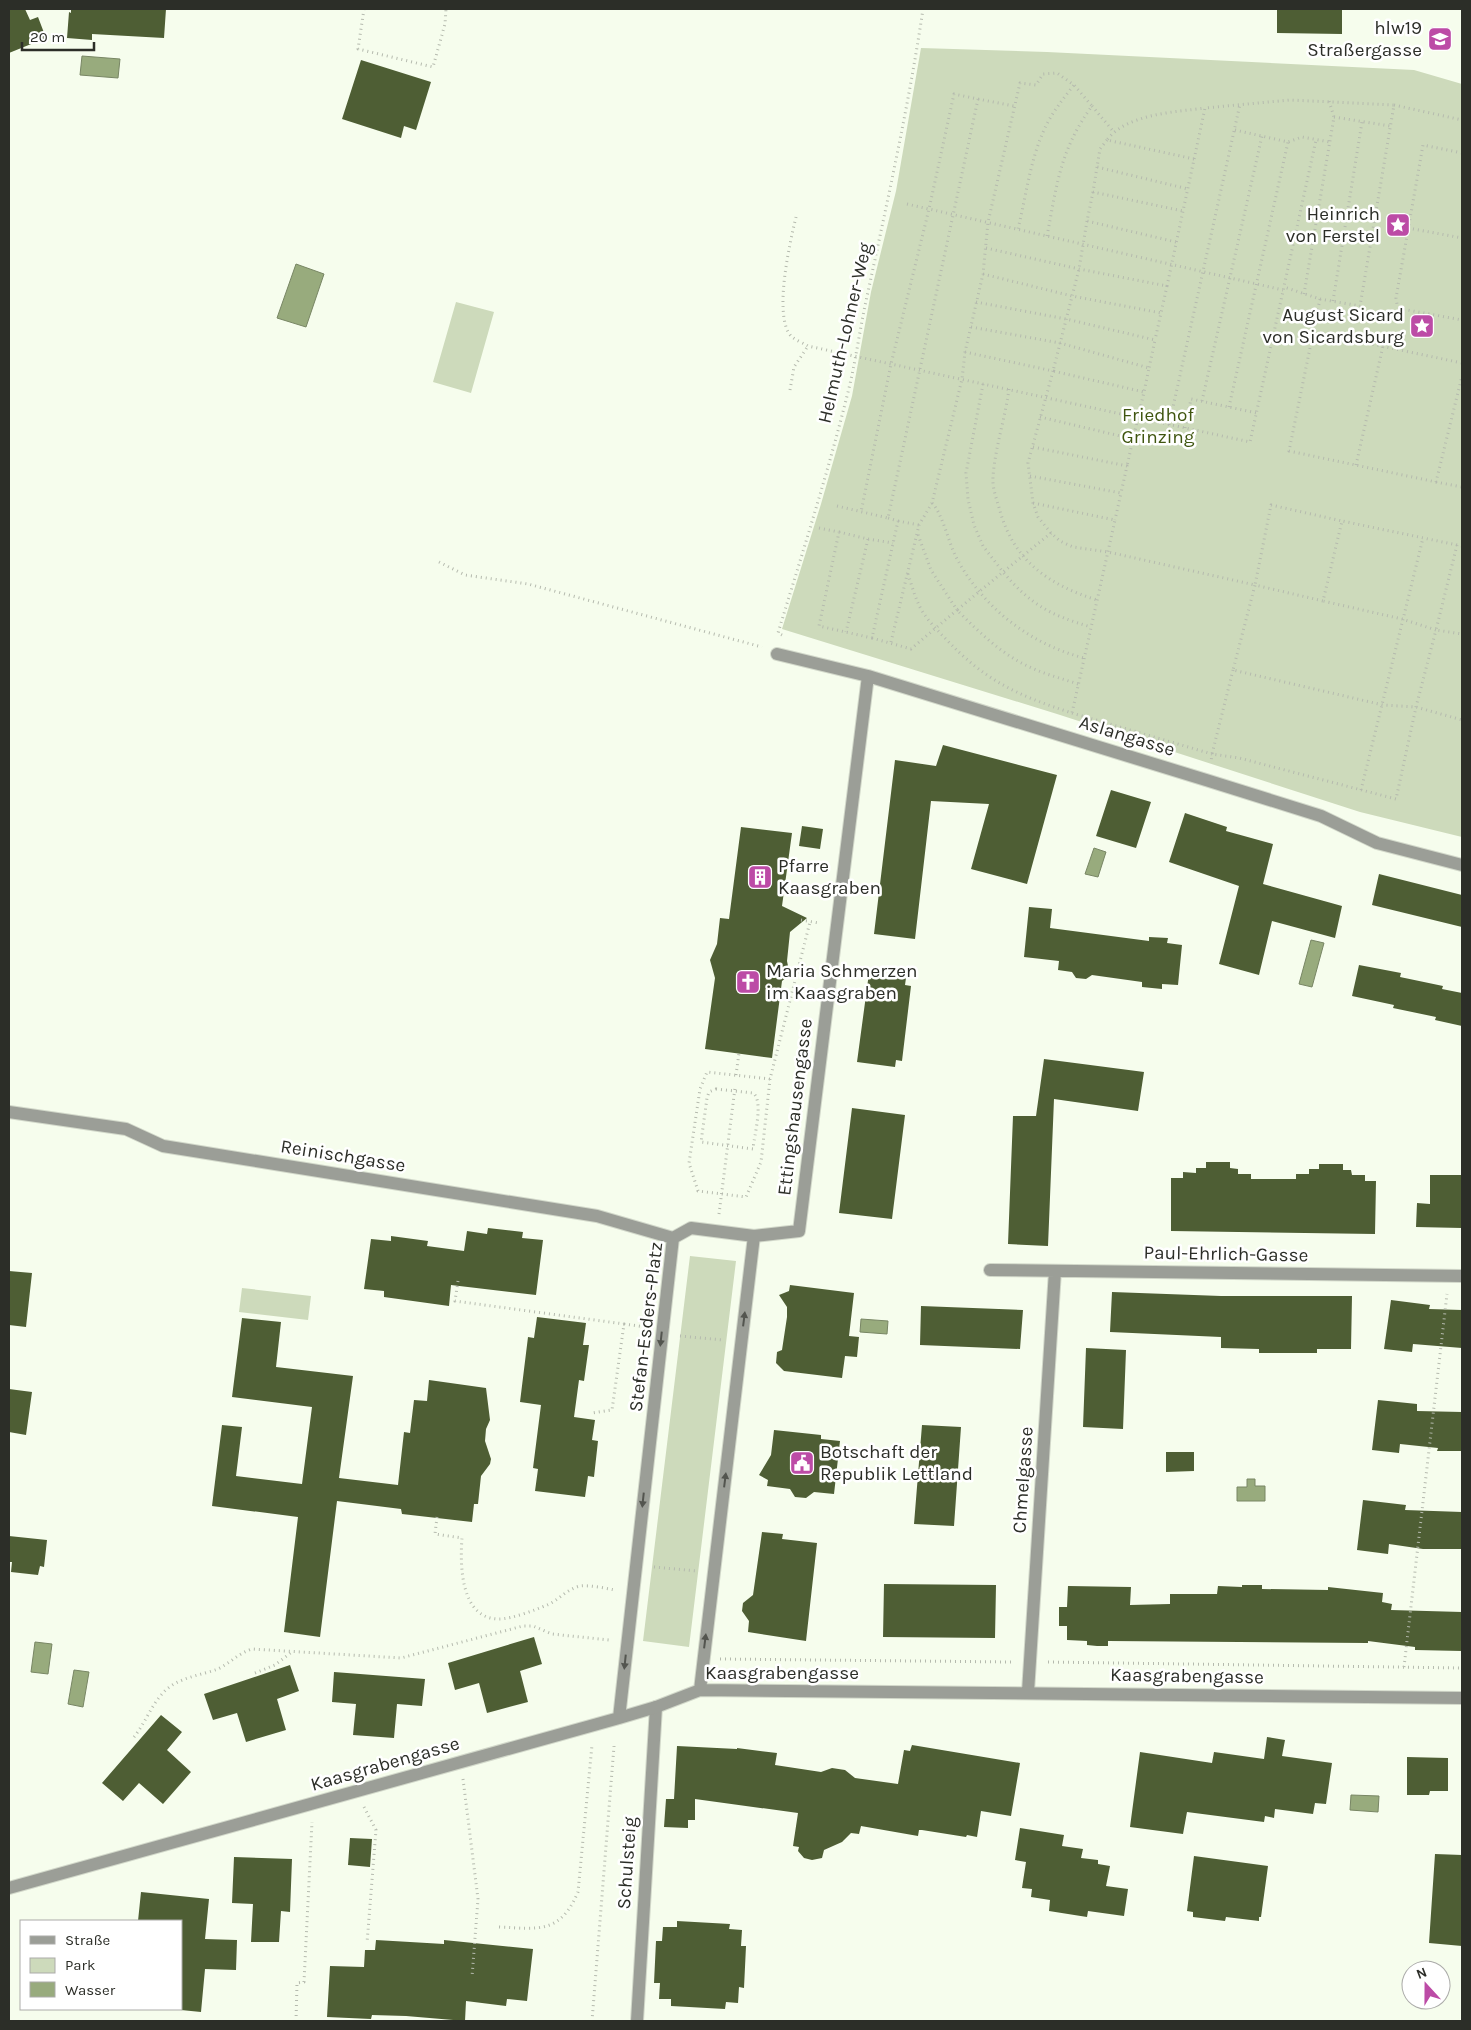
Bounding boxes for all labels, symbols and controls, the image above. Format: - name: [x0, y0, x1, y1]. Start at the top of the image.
- place label: hlw19 Straßergasse: [1307, 17, 1422, 61]
- scale bar: [22, 20, 95, 52]
- school or university icon: hlw19 Straßergasse: [1427, 26, 1453, 52]
- text: 20 m: [30, 28, 65, 46]
- place label: Heinrich von Ferstel: [1286, 203, 1380, 247]
- place icon: Heinrich von Ferstel: [1385, 212, 1411, 238]
- street label: Helmuth-Lohner-Weg: [814, 240, 877, 425]
- place label: August Sicard von Sicardsburg: [1263, 304, 1404, 348]
- place icon: August Sicard von Sicardsburg: [1409, 313, 1435, 339]
- park label: Friedhof Grinzing: [1121, 404, 1195, 448]
- street label: Aslangasse: [1076, 711, 1178, 761]
- place label: Pfarre Kaasgraben: [778, 855, 881, 899]
- building icon: Pfarre Kaasgraben: [747, 864, 773, 890]
- place label: Maria Schmerzen im Kaasgraben: [766, 960, 917, 1004]
- church icon: Maria Schmerzen im Kaasgraben: [735, 969, 761, 995]
- street label: Ettingshausengasse: [773, 1017, 817, 1197]
- street label: Reinischgasse: [279, 1135, 407, 1177]
- street label: Stefan-Esders-Platz: [625, 1241, 667, 1413]
- street label: Paul-Ehrlich-Gasse: [1143, 1242, 1309, 1266]
- one-way arrow: [740, 1310, 748, 1326]
- one-way arrow: [657, 1331, 665, 1347]
- street label: Chmelgasse: [1008, 1426, 1038, 1534]
- place label: Botschaft der Republik Lettland: [820, 1441, 973, 1485]
- public building icon: Botschaft der Republik Lettland: [789, 1450, 815, 1476]
- one-way arrow: [721, 1472, 729, 1488]
- one-way arrow: [639, 1493, 647, 1509]
- one-way arrow: [702, 1633, 710, 1649]
- one-way arrow: [621, 1654, 629, 1670]
- street label: Kaasgrabengasse: [705, 1662, 859, 1684]
- street label: Kaasgrabengasse: [1110, 1664, 1264, 1688]
- street label: Kaasgrabengasse: [308, 1732, 462, 1796]
- street label: Schulsteig: [613, 1816, 641, 1910]
- legend: [20, 1920, 182, 2010]
- text: Straße: [65, 1931, 110, 1949]
- text: Park: [65, 1956, 95, 1974]
- north arrow: [1401, 1960, 1451, 2010]
- text: N: [1414, 1964, 1429, 1983]
- text: Wasser: [65, 1981, 116, 1999]

